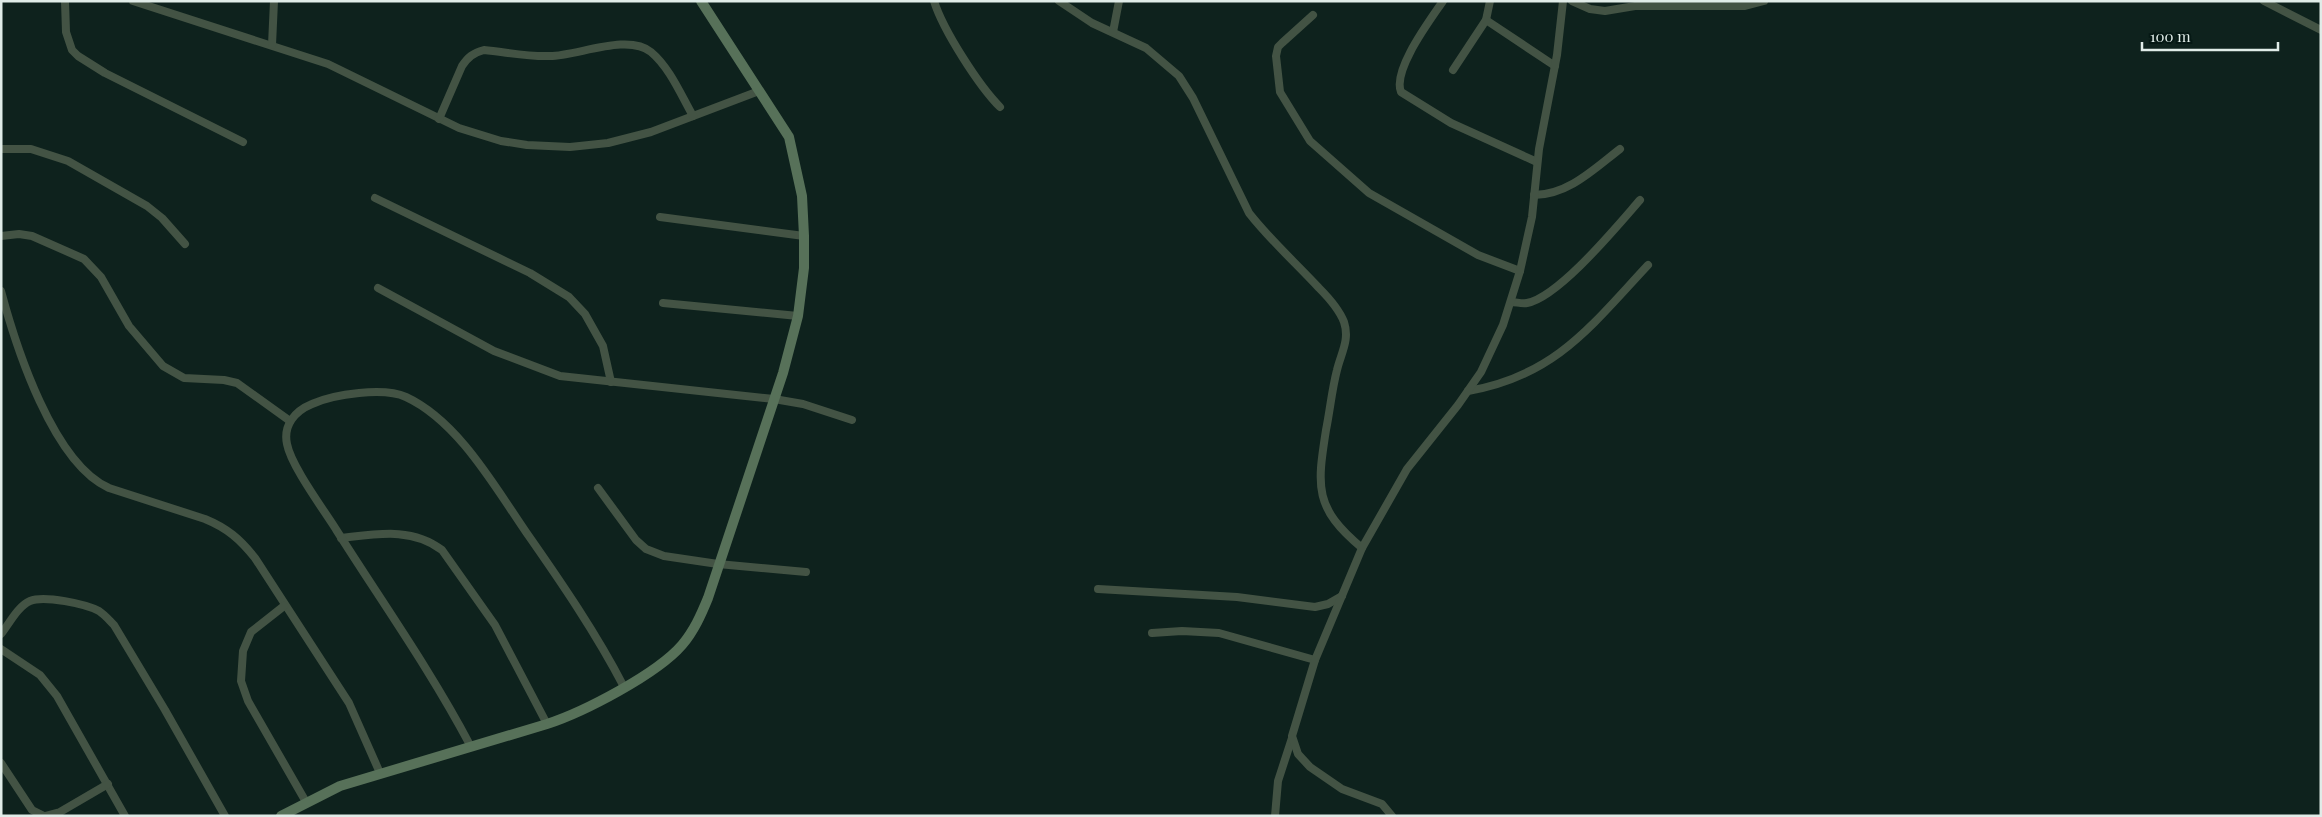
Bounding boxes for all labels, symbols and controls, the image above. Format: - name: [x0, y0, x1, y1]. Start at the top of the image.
- scale bar: [2142, 20, 2278, 52]
- text: 100 m: [2150, 26, 2191, 46]

